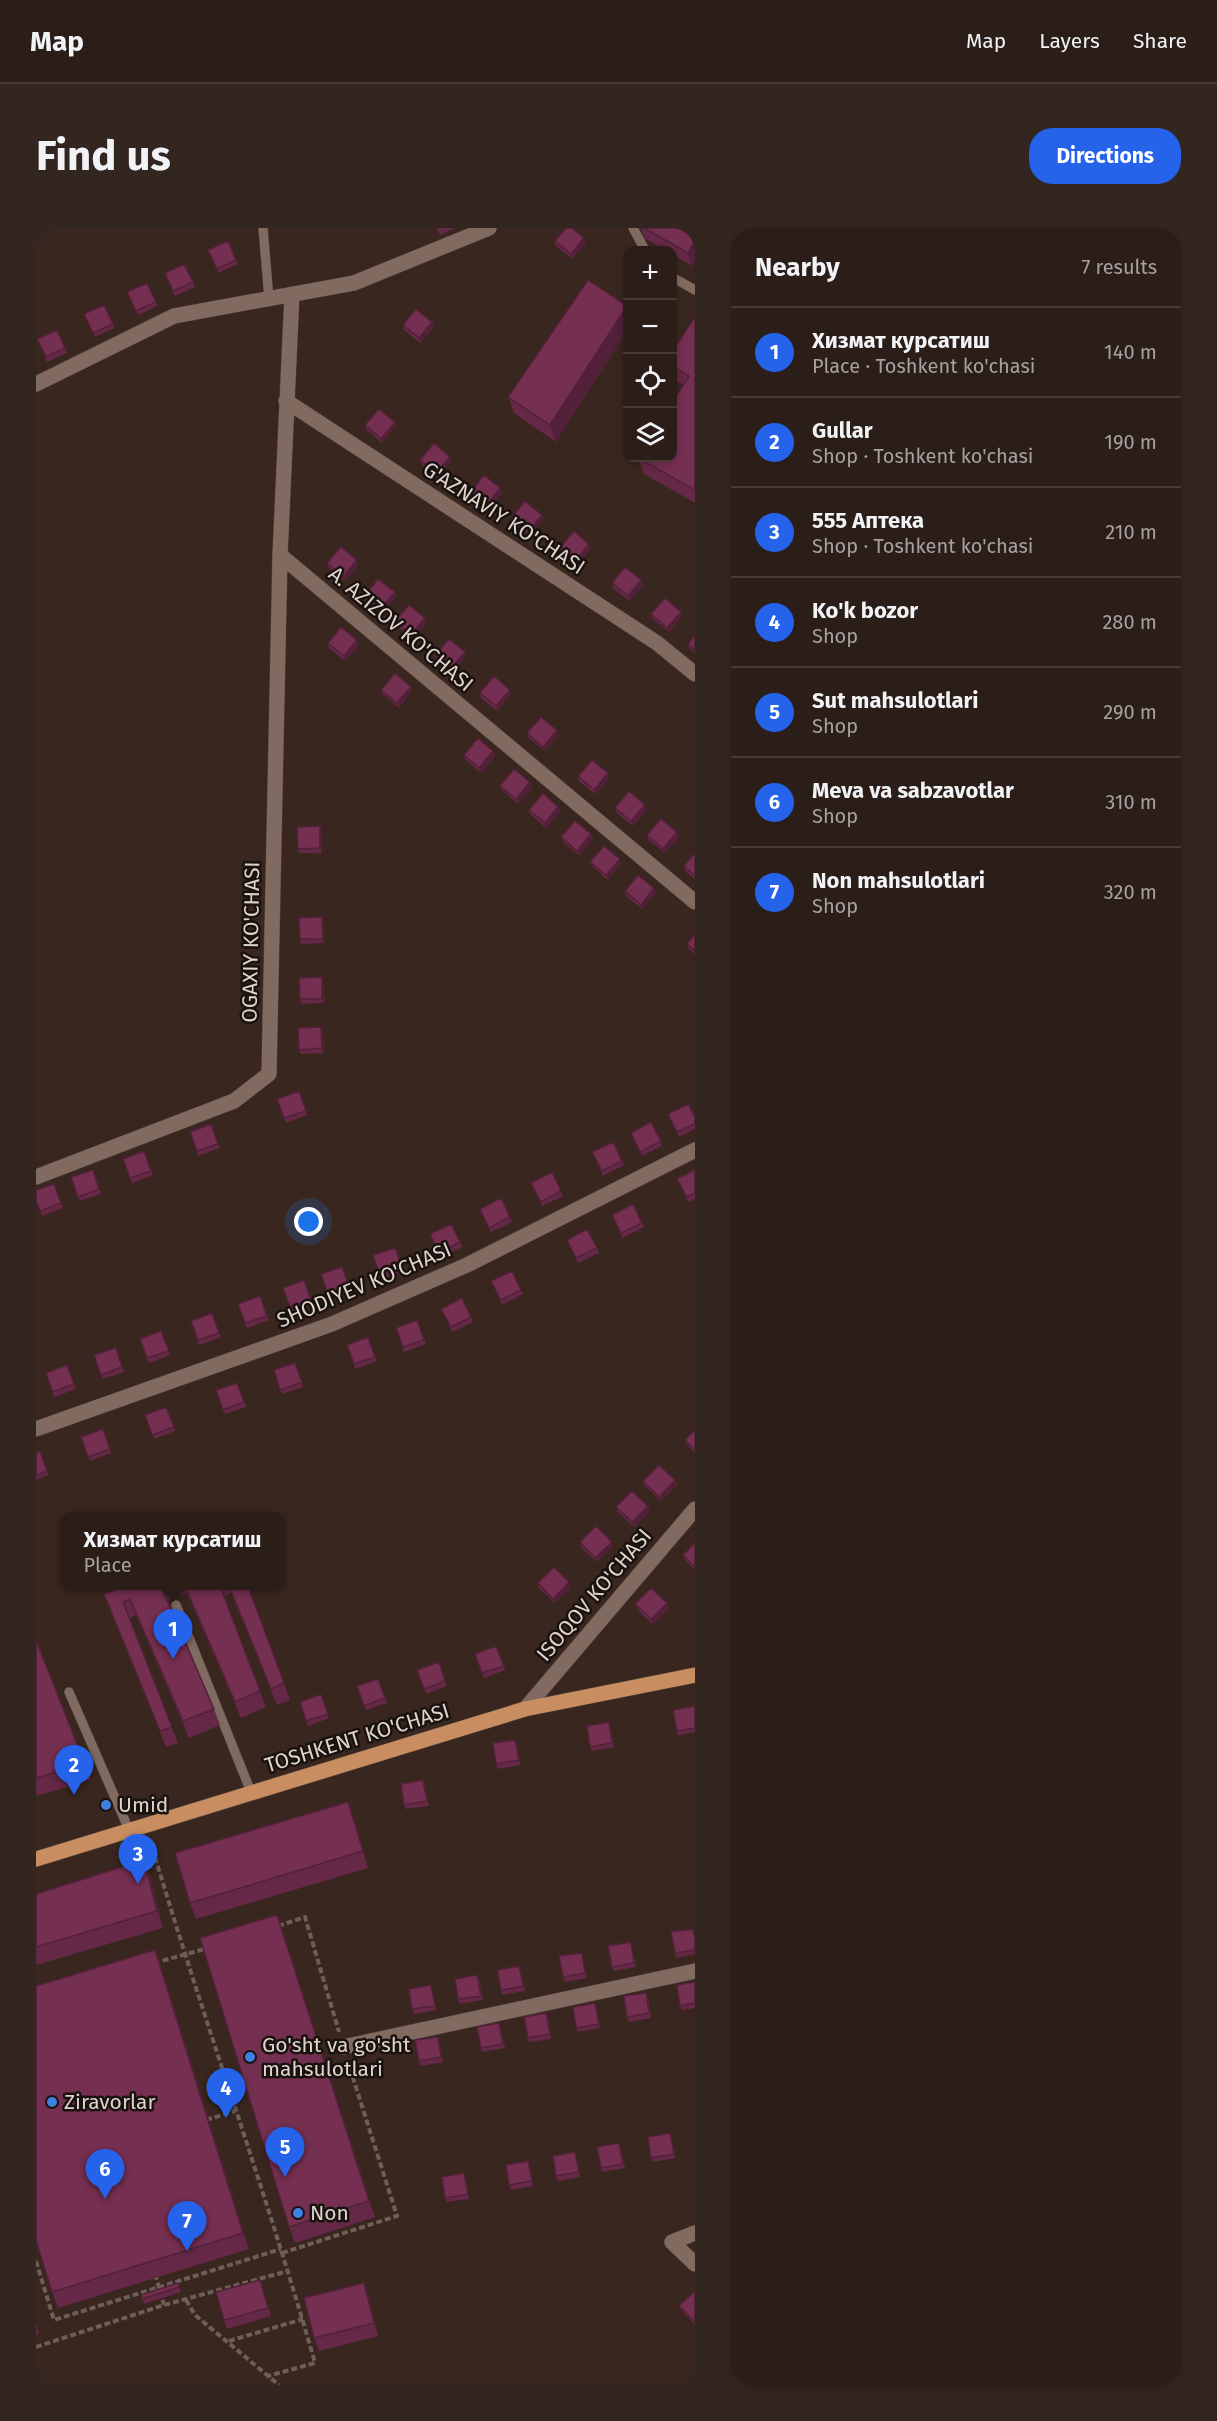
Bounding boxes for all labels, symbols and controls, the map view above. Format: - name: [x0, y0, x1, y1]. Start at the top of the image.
- text: Map: [30, 25, 84, 58]
- text: Map: [966, 28, 1006, 54]
- text: Layers: [1039, 28, 1100, 54]
- text: Share: [1133, 28, 1187, 54]
- button: Directions: [1029, 128, 1181, 184]
- text: Find us: [36, 131, 171, 181]
- map controls: [623, 246, 677, 462]
- button: +: [623, 246, 677, 300]
- text: Nearby: [755, 252, 840, 283]
- text: 7 results: [1081, 255, 1157, 279]
- button: −: [623, 300, 677, 354]
- text: Хизмат курсатиш: [812, 327, 990, 354]
- text: 1: [770, 340, 779, 364]
- text: 140 m: [1104, 340, 1157, 364]
- button: locate: [623, 354, 677, 408]
- text: Place · Toshkent ko'chasi: [812, 354, 1035, 378]
- button: layers: [623, 408, 677, 462]
- text: Gullar: [812, 417, 873, 444]
- text: 2: [769, 430, 780, 454]
- text: 190 m: [1104, 430, 1157, 454]
- text: Shop · Toshkent ko'chasi: [812, 444, 1033, 468]
- street label: G'AZNAVIY KO'CHASI: [418, 456, 590, 580]
- text: 555 Аптека: [812, 507, 924, 534]
- text: 3: [769, 520, 780, 544]
- text: 210 m: [1105, 520, 1157, 544]
- text: Shop · Toshkent ko'chasi: [812, 534, 1033, 558]
- street label: A. AZIZOV KO'CHASI: [323, 561, 479, 697]
- text: Ko'k bozor: [812, 597, 918, 624]
- text: 4: [769, 610, 780, 634]
- text: 280 m: [1102, 610, 1157, 634]
- text: Shop: [812, 624, 858, 648]
- text: Sut mahsulotlari: [812, 687, 978, 714]
- text: 5: [769, 700, 780, 724]
- text: 290 m: [1103, 700, 1157, 724]
- text: Shop: [812, 714, 858, 738]
- text: Meva va sabzavotlar: [812, 777, 1014, 804]
- text: 6: [769, 790, 780, 814]
- text: 310 m: [1105, 790, 1157, 814]
- text: Shop: [812, 804, 858, 828]
- street label: OGAXIY KO'CHASI: [237, 861, 265, 1023]
- text: Non mahsulotlari: [812, 867, 985, 894]
- text: 7: [770, 880, 779, 904]
- text: 320 m: [1104, 880, 1157, 904]
- text: Shop: [812, 894, 858, 918]
- your location: [294, 1207, 323, 1236]
- street label: SHODIYEV KO'CHASI: [273, 1237, 455, 1333]
- popup: [60, 1512, 285, 1590]
- street label: ISOQOV KO'CHASI: [531, 1523, 657, 1667]
- text: Хизмат курсатиш: [84, 1526, 261, 1553]
- text: Place: [84, 1553, 132, 1577]
- pin: 1: [154, 1610, 192, 1659]
- street label: TOSHKENT KO'CHASI: [262, 1698, 452, 1778]
- pin: 2: [54, 1746, 93, 1795]
- place label: Umid: [118, 1792, 168, 1818]
- marker: Umid: [99, 1798, 113, 1812]
- pin: 3: [118, 1834, 158, 1884]
- place label: Go'sht va go'sht mahsulotlari: [262, 2032, 411, 2082]
- marker: Go'sht va go'sht mahsulotlari: [243, 2050, 257, 2064]
- pin: 4: [206, 2068, 246, 2118]
- place label: Ziravorlar: [64, 2089, 156, 2115]
- marker: Ziravorlar: [45, 2095, 59, 2109]
- pin: 5: [266, 2128, 304, 2177]
- pin: 6: [86, 2150, 124, 2199]
- place label: Non: [310, 2200, 349, 2226]
- pin: 7: [168, 2202, 206, 2251]
- marker: Non: [291, 2206, 305, 2220]

